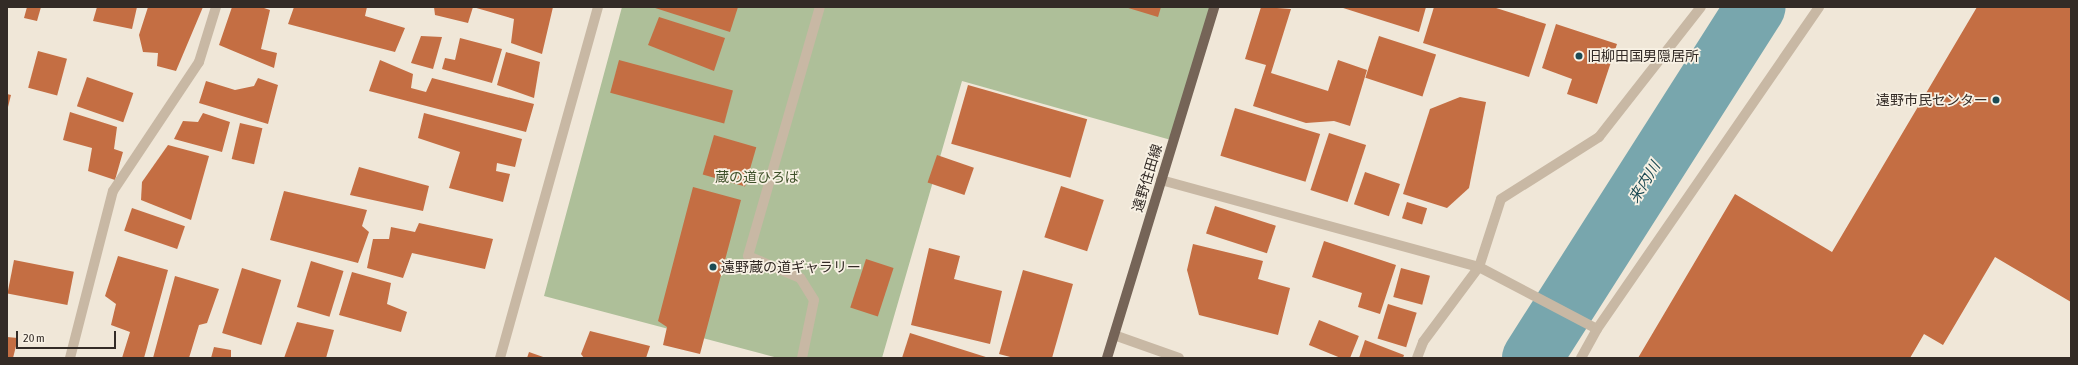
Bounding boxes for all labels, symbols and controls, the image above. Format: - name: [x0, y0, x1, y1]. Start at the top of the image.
- place label: 旧柳田国男隠居所: [1587, 48, 1699, 64]
- marker: 旧柳田国男隠居所: [1574, 51, 1584, 61]
- place label: 遠野市民センター: [1876, 92, 1988, 108]
- marker: 遠野市民センター: [1991, 95, 2001, 105]
- street label: 遠野住田線: [1129, 142, 1165, 214]
- water label: 来内川: [1624, 158, 1664, 206]
- park label: 蔵の道ひろば: [715, 169, 799, 185]
- place label: 遠野蔵の道ギャラリー: [721, 259, 861, 275]
- marker: 遠野蔵の道ギャラリー: [708, 262, 718, 272]
- scale bar: [18, 323, 118, 349]
- text: 20 m: [23, 331, 45, 345]

